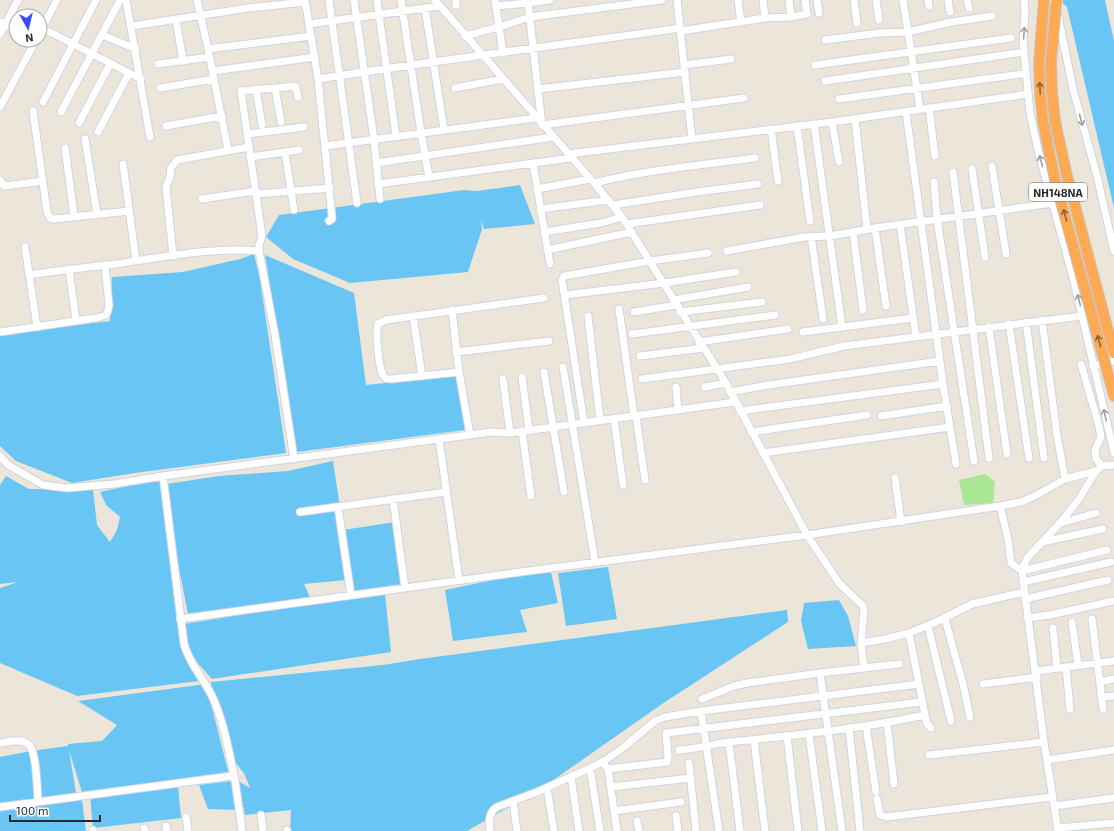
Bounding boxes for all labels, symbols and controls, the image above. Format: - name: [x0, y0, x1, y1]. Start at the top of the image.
- north arrow: [8, 8, 48, 48]
- one-way arrow: [1020, 27, 1027, 40]
- text: N: [25, 31, 34, 45]
- one-way arrow: [1036, 82, 1044, 95]
- one-way arrow: [1078, 113, 1085, 126]
- one-way arrow: [1037, 155, 1044, 168]
- road number: NH148NA: [1029, 183, 1087, 201]
- one-way arrow: [1061, 209, 1068, 222]
- one-way arrow: [1074, 294, 1082, 307]
- one-way arrow: [1095, 334, 1102, 347]
- one-way arrow: [1101, 409, 1108, 422]
- scale bar: [10, 797, 100, 823]
- text: 100 m: [16, 803, 48, 817]

